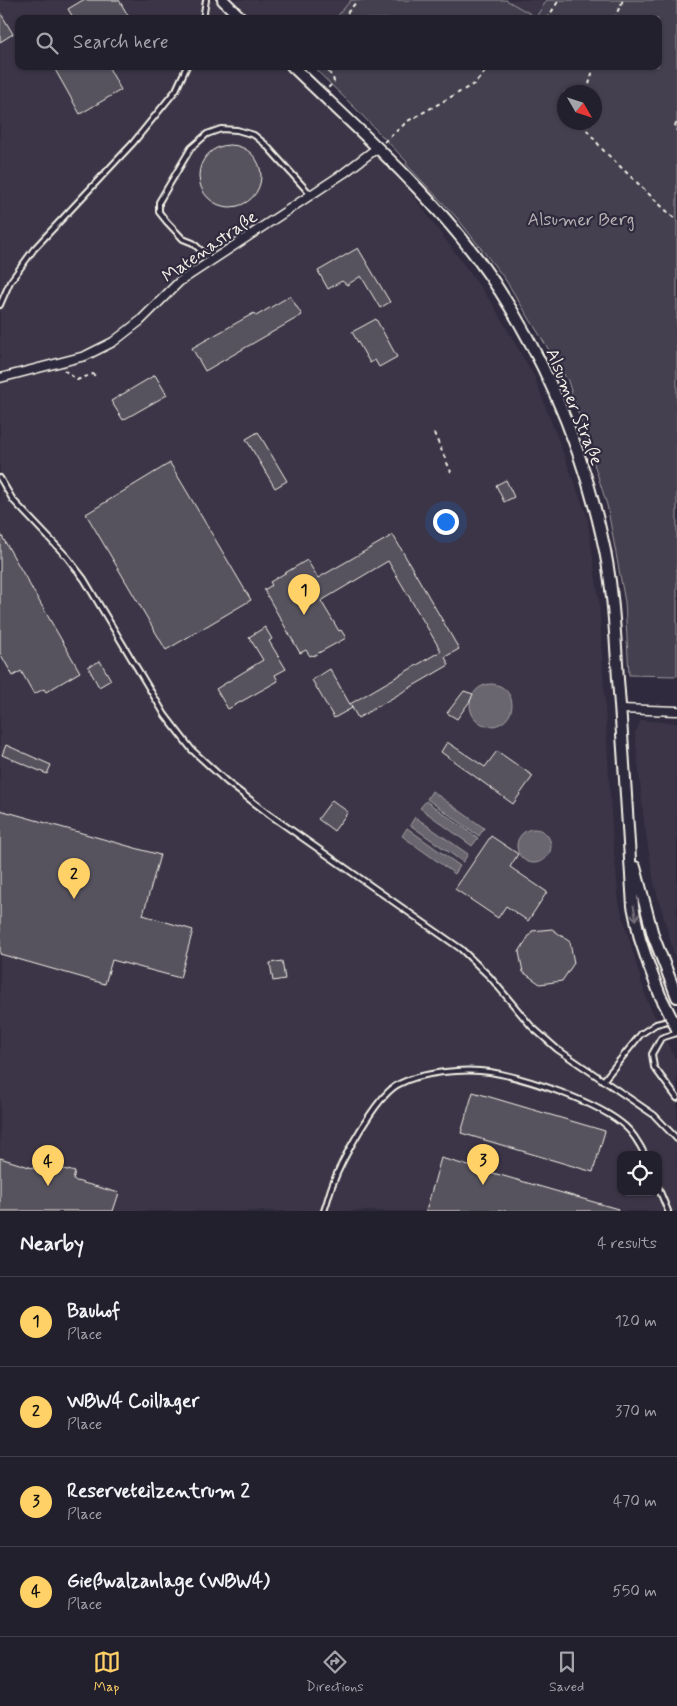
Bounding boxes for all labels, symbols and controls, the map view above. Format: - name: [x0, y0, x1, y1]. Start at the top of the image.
- search box: [15, 15, 662, 70]
- icon: search: [33, 29, 61, 57]
- text: Search here: [73, 30, 169, 55]
- north arrow: [557, 85, 602, 130]
- street label: Matenastraße: [157, 205, 263, 289]
- park label: Alsumer Berg: [527, 208, 635, 232]
- street label: Alsumer Straße: [540, 345, 608, 469]
- your location: [433, 509, 459, 535]
- pin: 1: [288, 574, 320, 615]
- pin: 2: [58, 858, 90, 899]
- one-way arrow: [630, 905, 640, 921]
- pin: 3: [467, 1144, 499, 1185]
- pin: 4: [32, 1145, 64, 1186]
- map controls: [617, 1151, 662, 1196]
- button: locate: [617, 1151, 662, 1196]
- text: Nearby: [20, 1230, 84, 1258]
- text: 4 results: [597, 1233, 657, 1254]
- text: Bauhof: [67, 1299, 120, 1324]
- text: 1: [32, 1311, 40, 1332]
- text: 120 m: [615, 1311, 657, 1332]
- text: Place: [67, 1324, 102, 1345]
- text: WBW4 Coillager: [67, 1389, 199, 1414]
- text: 2: [32, 1401, 40, 1422]
- text: 370 m: [615, 1401, 657, 1422]
- text: Place: [67, 1414, 102, 1435]
- text: Reserveteilzentrum 2: [67, 1479, 250, 1504]
- text: 3: [32, 1491, 40, 1512]
- text: 470 m: [613, 1491, 657, 1512]
- text: Place: [67, 1504, 102, 1525]
- text: Gießwalzanlage (WBW4): [67, 1569, 270, 1594]
- text: 4: [31, 1581, 41, 1602]
- text: 550 m: [612, 1581, 657, 1602]
- text: Place: [67, 1594, 102, 1615]
- tab: Map: [93, 1648, 121, 1696]
- tab: Directions: [306, 1648, 364, 1696]
- tab: Saved: [549, 1648, 584, 1696]

